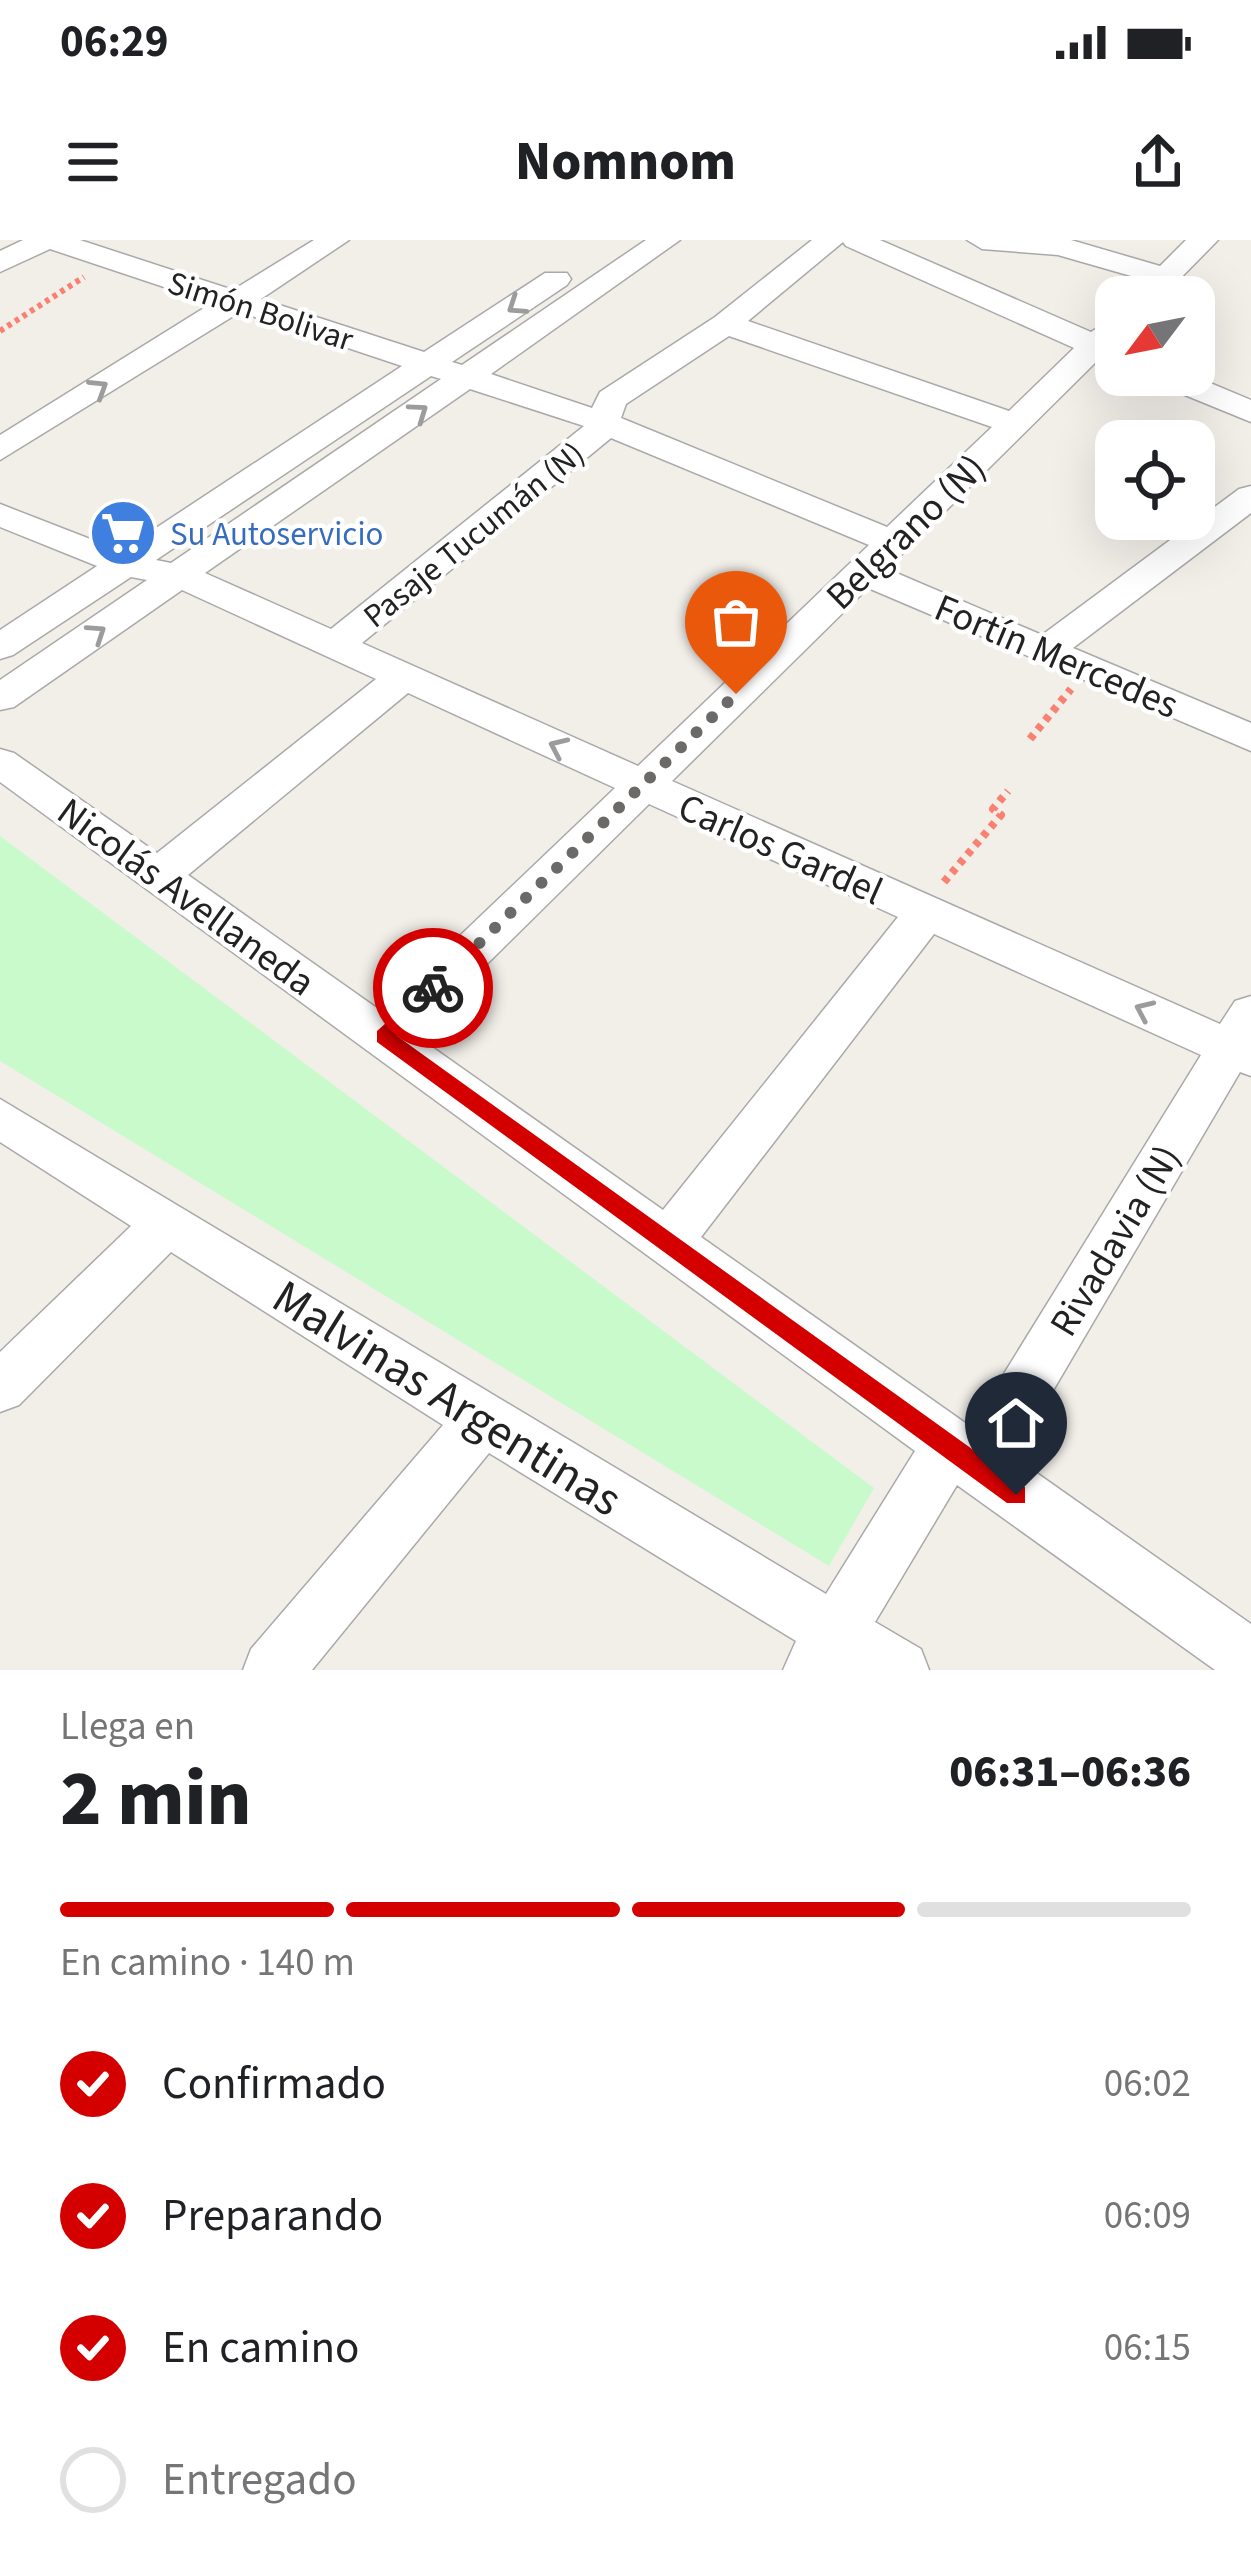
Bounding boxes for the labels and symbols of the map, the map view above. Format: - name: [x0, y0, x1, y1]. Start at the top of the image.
- street label: Simón Bolivar: [162, 259, 360, 364]
- north arrow: [1095, 276, 1215, 396]
- one-way arrow: [507, 292, 529, 314]
- one-way arrow: [86, 380, 108, 402]
- one-way arrow: [405, 404, 427, 426]
- street label: Pasaje Tucumán (N): [353, 431, 595, 639]
- street label: Belgrano (N): [814, 442, 999, 623]
- supermarket icon: Su Autoservicio: [88, 498, 158, 568]
- place label: Su Autoservicio: [170, 511, 383, 558]
- pin: [685, 571, 787, 694]
- street label: Fortín Mercedes: [926, 580, 1187, 733]
- one-way arrow: [84, 625, 106, 647]
- one-way arrow: [549, 738, 571, 762]
- street label: Carlos Gardel: [669, 780, 891, 920]
- street label: Nicolás Avellaneda: [45, 785, 326, 1010]
- courier: [373, 928, 493, 1048]
- one-way arrow: [1135, 1001, 1156, 1025]
- street label: Rivadavia (N): [1037, 1135, 1195, 1347]
- street label: Malvinas Argentinas: [259, 1264, 635, 1534]
- pin: [965, 1372, 1067, 1495]

